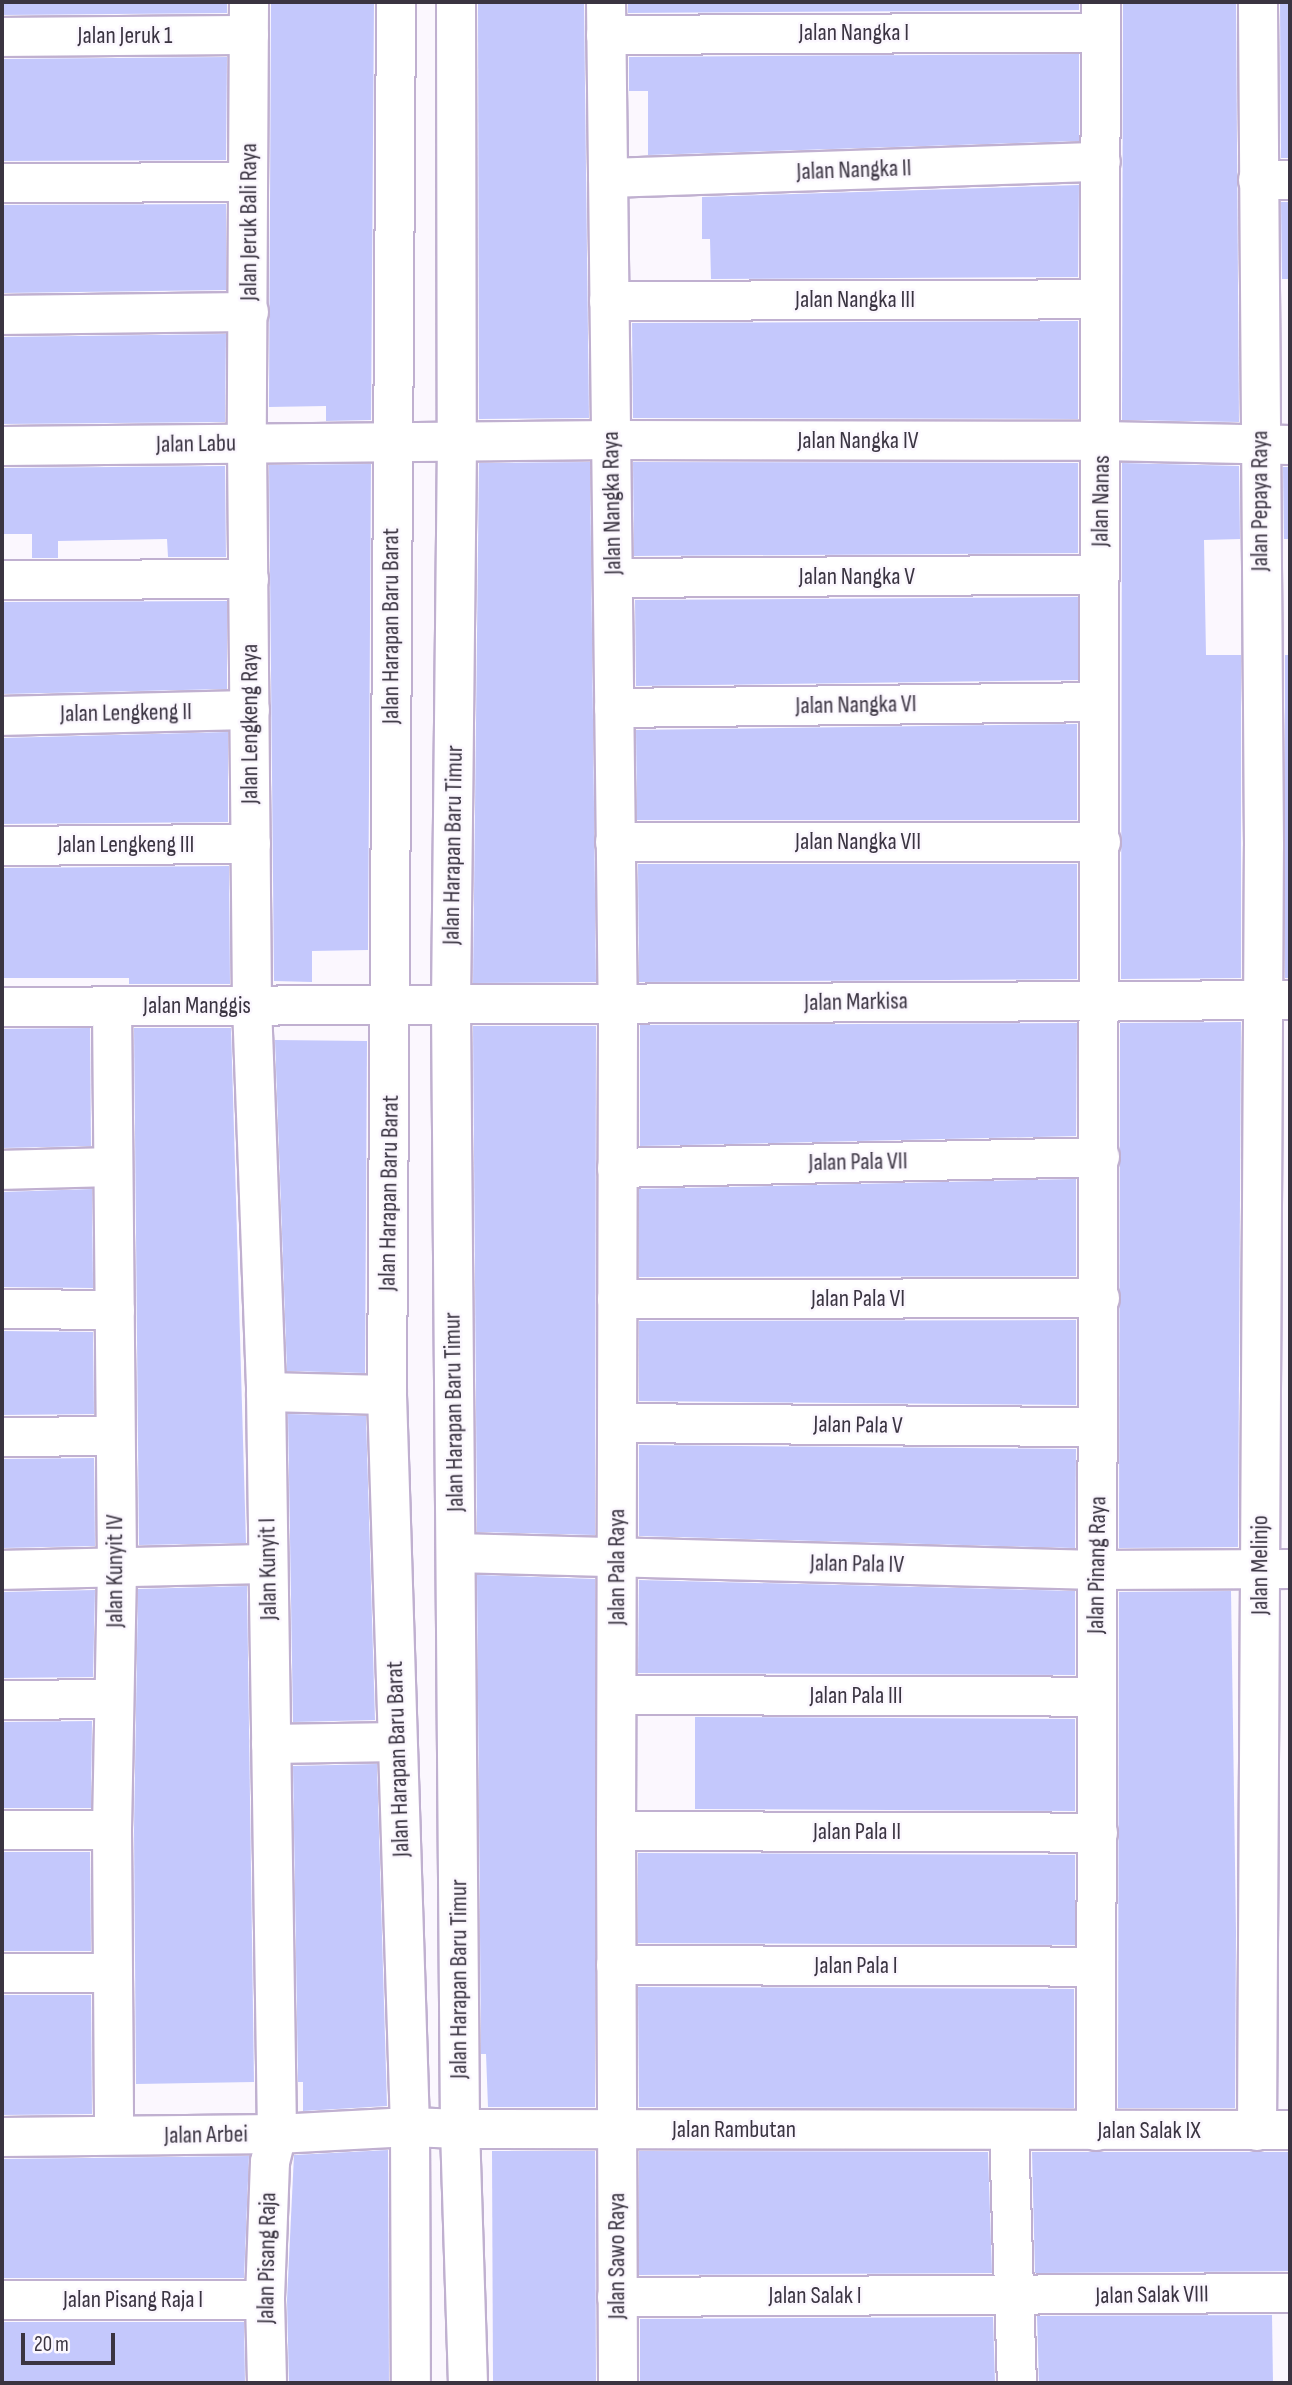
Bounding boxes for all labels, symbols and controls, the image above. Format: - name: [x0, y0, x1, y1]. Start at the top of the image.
- street label: Jalan Nangka I: [799, 19, 909, 47]
- street label: Jalan Jeruk 1: [78, 22, 172, 50]
- street label: Jalan Jeruk Bali Raya: [235, 143, 263, 301]
- street label: Jalan Nangka II: [796, 154, 912, 186]
- street label: Jalan Nangka III: [795, 286, 915, 314]
- street label: Jalan Nangka IV: [797, 427, 919, 455]
- street label: Jalan Labu: [156, 429, 236, 459]
- street label: Jalan Nangka Raya: [596, 431, 628, 575]
- street label: Jalan Pepaya Raya: [1246, 431, 1274, 571]
- street label: Jalan Nanas: [1086, 455, 1116, 547]
- street label: Jalan Harapan Baru Barat: [377, 528, 405, 724]
- street label: Jalan Nangka V: [799, 563, 915, 591]
- street label: Jalan Lengkeng Raya: [236, 644, 264, 804]
- street label: Jalan Nangka VI: [795, 690, 917, 720]
- street label: Jalan Lengkeng II: [60, 697, 192, 729]
- street label: Jalan Harapan Baru Timur: [437, 745, 469, 945]
- street label: Jalan Nangka VII: [795, 828, 921, 856]
- street label: Jalan Lengkeng III: [58, 831, 194, 859]
- street label: Jalan Markisa: [804, 987, 908, 1017]
- street label: Jalan Manggis: [143, 992, 251, 1020]
- street label: Jalan Harapan Baru Barat: [373, 1095, 405, 1291]
- street label: Jalan Pala VII: [808, 1147, 908, 1177]
- street label: Jalan Pala VI: [811, 1285, 905, 1313]
- street label: Jalan Harapan Baru Timur: [438, 1312, 470, 1512]
- street label: Jalan Pala V: [813, 1410, 903, 1440]
- street label: Jalan Pinang Raya: [1081, 1496, 1113, 1634]
- street label: Jalan Pala Raya: [603, 1509, 631, 1625]
- street label: Jalan Kunyit IV: [101, 1514, 129, 1628]
- street label: Jalan Melinjo: [1246, 1515, 1274, 1615]
- street label: Jalan Kunyit I: [253, 1518, 283, 1620]
- street label: Jalan Pala IV: [810, 1549, 904, 1579]
- street label: Jalan Harapan Baru Barat: [380, 1660, 416, 1858]
- street label: Jalan Pala III: [809, 1682, 903, 1710]
- street label: Jalan Pala II: [813, 1818, 901, 1846]
- street label: Jalan Harapan Baru Timur: [445, 1879, 473, 2079]
- street label: Jalan Pala I: [814, 1952, 898, 1980]
- street label: Jalan Rambutan: [672, 2116, 796, 2144]
- street label: Jalan Salak IX: [1097, 2117, 1201, 2145]
- street label: Jalan Arbei: [164, 2120, 248, 2150]
- street label: Jalan Pisang Raja: [251, 2192, 283, 2324]
- street label: Jalan Sawo Raya: [603, 2193, 631, 2319]
- street label: Jalan Salak VIII: [1095, 2280, 1209, 2310]
- street label: Jalan Salak I: [769, 2282, 861, 2310]
- street label: Jalan Pisang Raja I: [63, 2286, 203, 2314]
- scale bar: [24, 2318, 119, 2362]
- text: 20 m: [34, 2332, 69, 2357]

